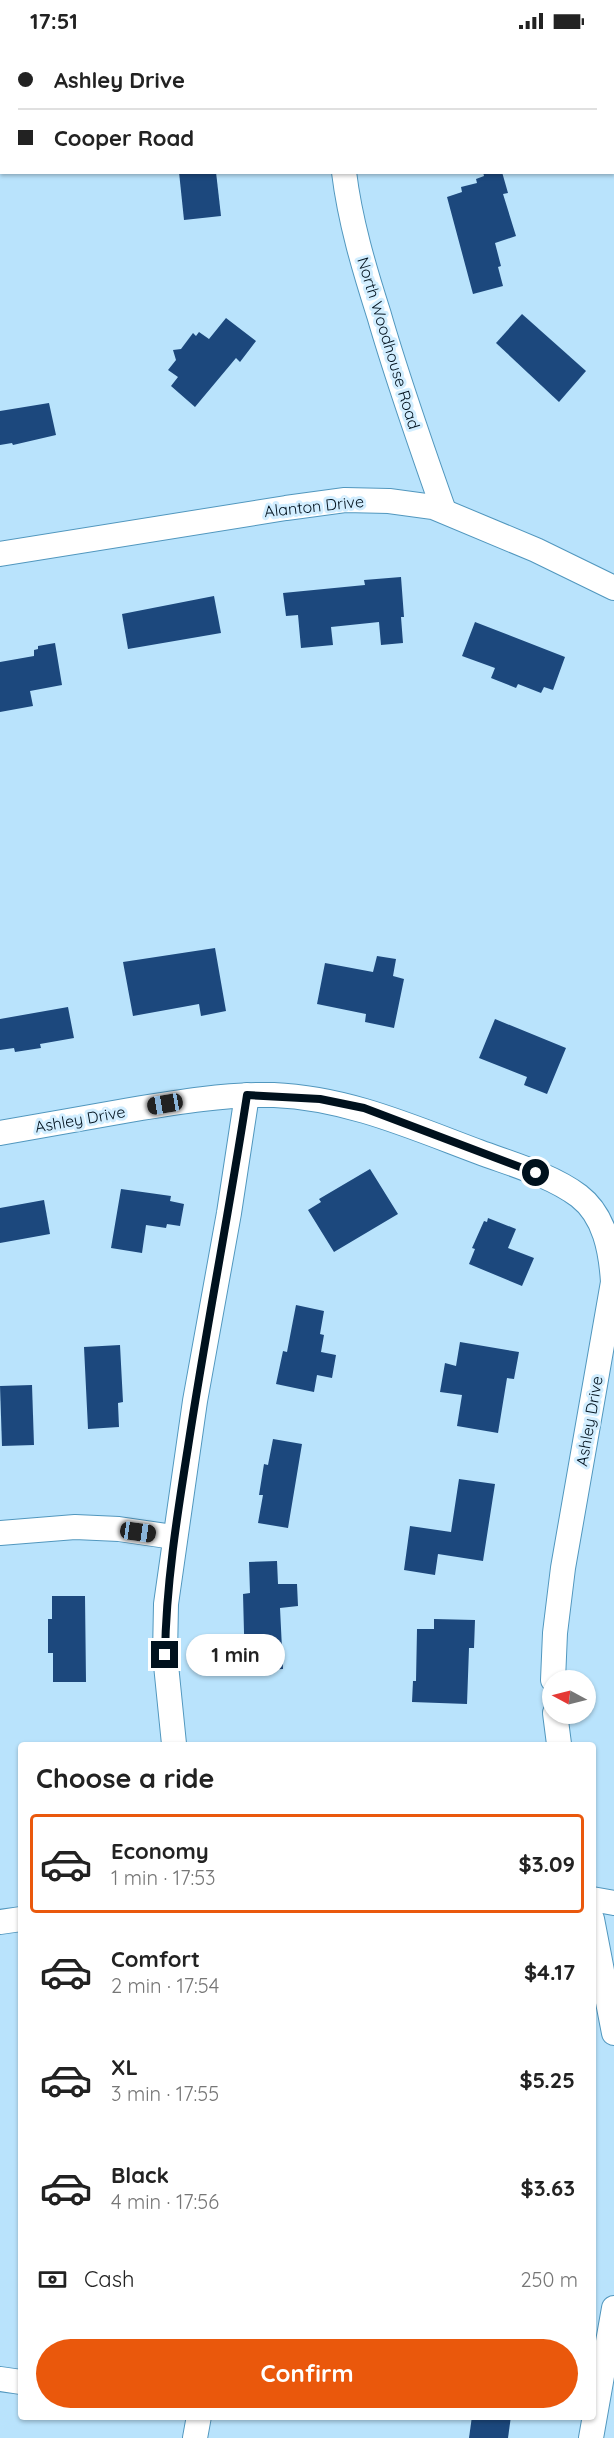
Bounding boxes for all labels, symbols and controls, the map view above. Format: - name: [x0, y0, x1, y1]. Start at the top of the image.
- text: 17:51: [30, 7, 78, 35]
- text: Ashley Drive: [54, 66, 185, 94]
- text: Cooper Road: [54, 124, 194, 152]
- street label: North Woodhouse Road: [353, 254, 425, 432]
- street label: Alanton Drive: [263, 491, 365, 521]
- car: [146, 1092, 184, 1116]
- street label: Ashley Drive: [33, 1101, 127, 1137]
- route start: [522, 1159, 549, 1186]
- street label: Ashley Drive: [571, 1374, 607, 1468]
- car: [119, 1521, 157, 1543]
- callout: 1 min: [186, 1634, 285, 1676]
- route end: [151, 1641, 178, 1668]
- text: 1 min: [211, 1642, 260, 1667]
- north arrow: [542, 1670, 596, 1724]
- map controls: [542, 1670, 596, 1724]
- text: Choose a ride: [36, 1761, 214, 1795]
- icon: car: [39, 1837, 93, 1891]
- text: Economy: [111, 1837, 209, 1865]
- text: $3.09: [519, 1850, 575, 1878]
- text: 1 min · 17:53: [111, 1865, 216, 1890]
- icon: car: [39, 1945, 93, 1999]
- text: Comfort: [111, 1945, 200, 1973]
- text: $4.17: [524, 1958, 575, 1986]
- text: 2 min · 17:54: [111, 1973, 219, 1998]
- icon: car: [39, 2053, 93, 2107]
- text: XL: [111, 2053, 138, 2081]
- text: $5.25: [519, 2066, 575, 2094]
- text: 3 min · 17:55: [111, 2081, 219, 2106]
- icon: car: [39, 2161, 93, 2215]
- text: Black: [111, 2161, 169, 2189]
- text: $3.63: [521, 2174, 575, 2202]
- text: 4 min · 17:56: [111, 2189, 219, 2214]
- icon: cash: [36, 2263, 69, 2296]
- text: Cash: [84, 2265, 135, 2293]
- text: 250 m: [520, 2267, 578, 2292]
- button: Confirm: [36, 2339, 578, 2408]

